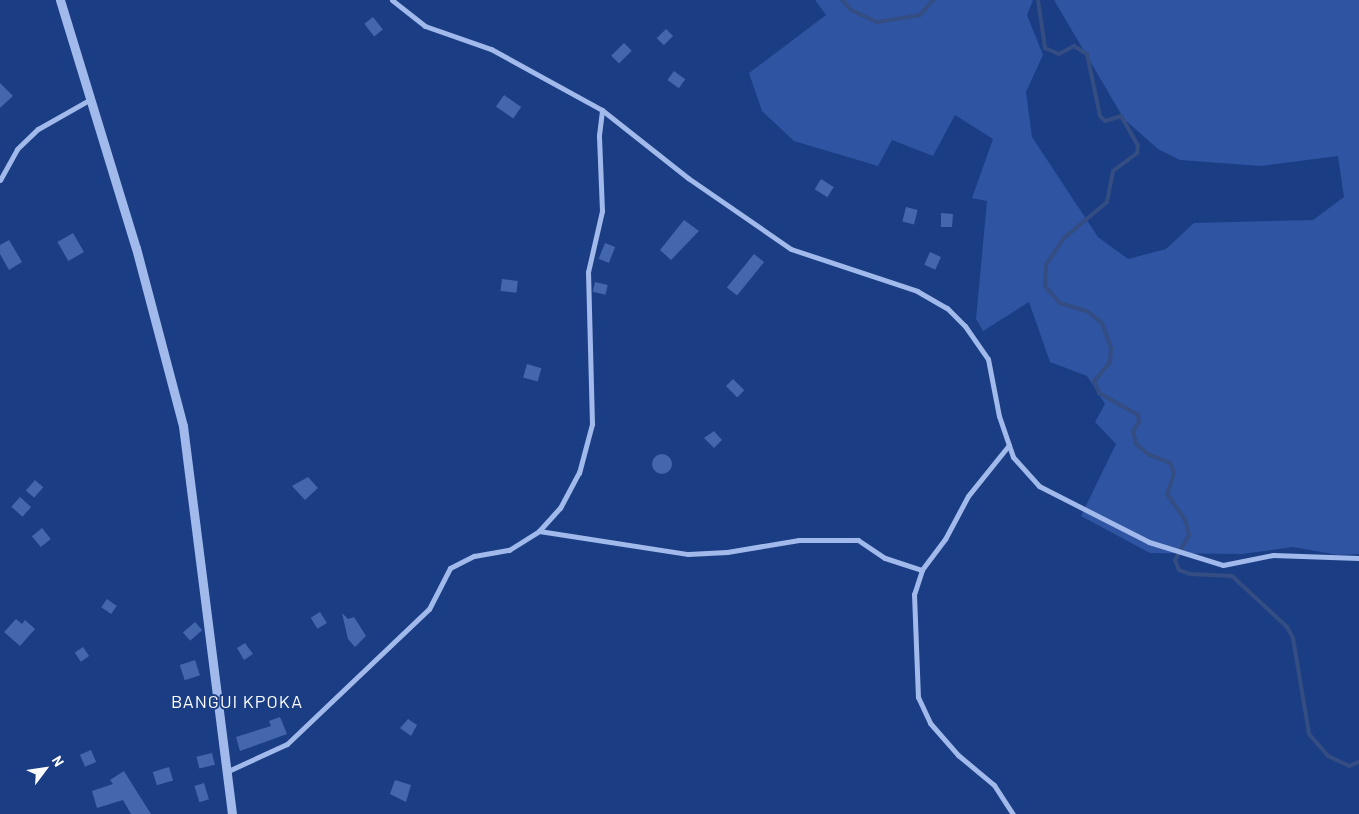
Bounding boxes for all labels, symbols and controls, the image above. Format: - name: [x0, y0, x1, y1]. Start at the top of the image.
- district label: BANGUI KPOKA: [169, 690, 305, 712]
- north arrow: [20, 744, 70, 794]
- text: N: [49, 753, 68, 769]

